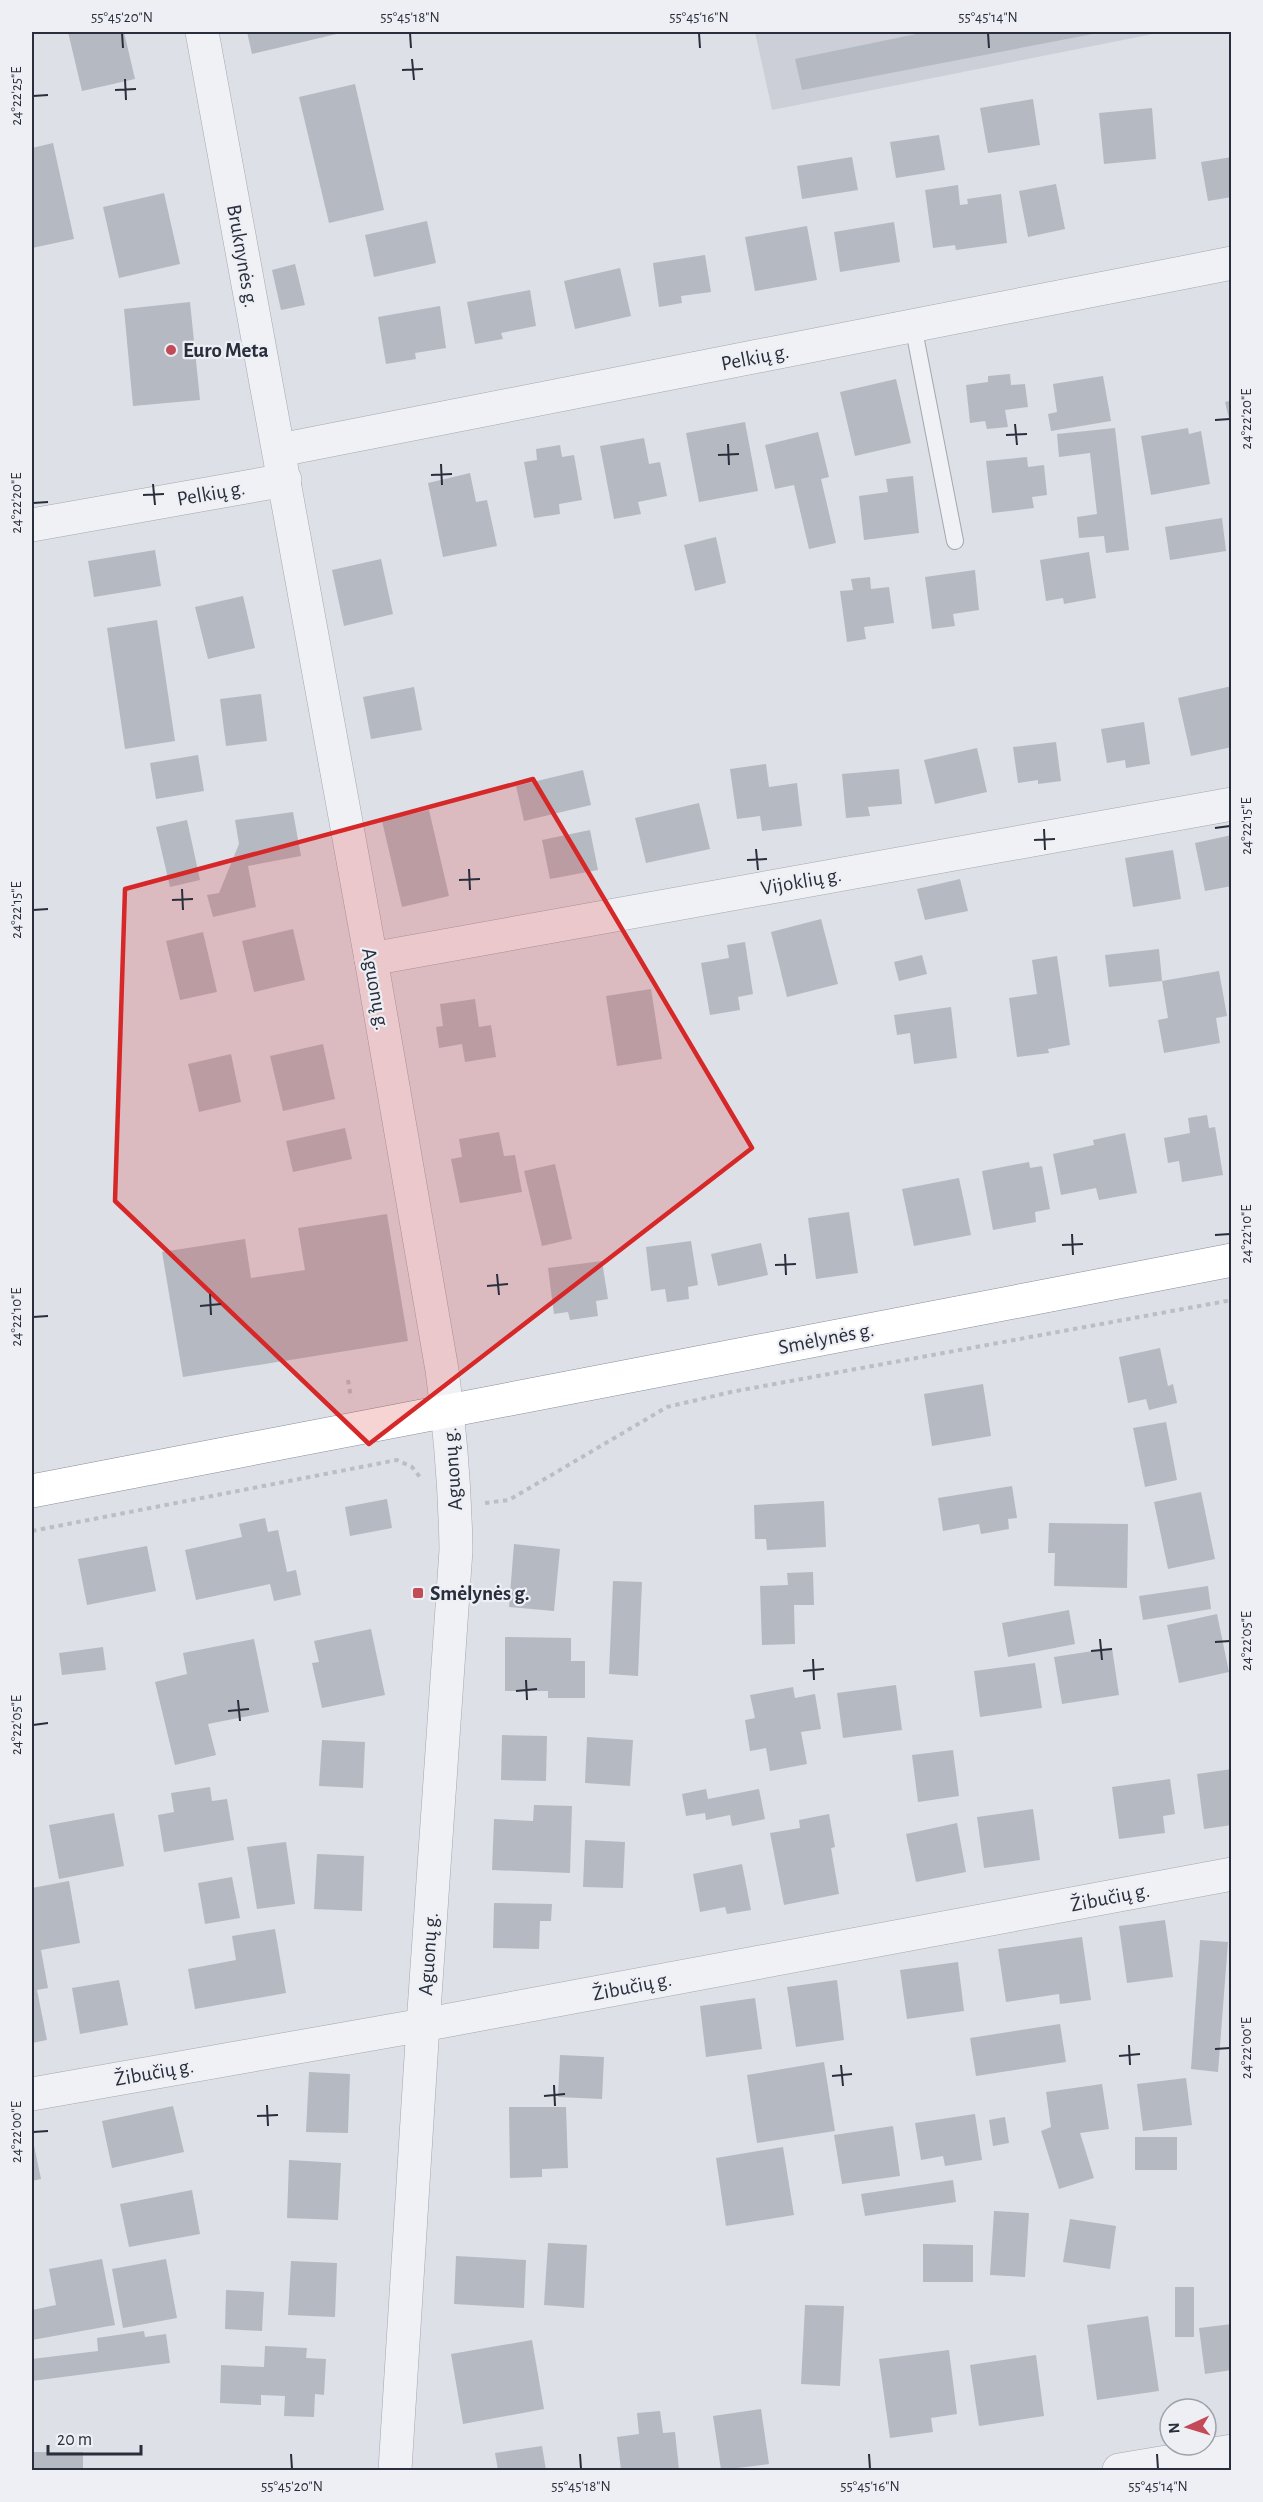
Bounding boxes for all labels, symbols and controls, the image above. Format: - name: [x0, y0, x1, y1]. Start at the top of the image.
- text: 55°45'20"N: [91, 10, 153, 25]
- text: 55°45'18"N: [380, 10, 440, 25]
- text: 55°45'16"N: [669, 10, 729, 25]
- text: 55°45'14"N: [958, 10, 1018, 25]
- text: 24°22'25"E: [9, 66, 24, 126]
- street label: Bruknynės g.: [223, 203, 262, 309]
- place label: Euro Meta: [183, 340, 269, 361]
- street label: Pelkių g.: [719, 341, 791, 374]
- marker: Euro Meta: [164, 343, 178, 357]
- text: 24°22'20"E: [1239, 389, 1254, 449]
- text: 24°22'20"E: [9, 473, 24, 533]
- street label: Pelkių g.: [175, 477, 247, 510]
- text: 24°22'15"E: [1239, 797, 1254, 855]
- street label: Vijoklių g.: [759, 864, 843, 899]
- text: 24°22'15"E: [9, 881, 24, 939]
- street label: Aguonų g.: [358, 946, 393, 1032]
- text: 24°22'10"E: [1239, 1204, 1254, 1264]
- text: 24°22'10"E: [9, 1287, 24, 1347]
- street label: Smėlynės g.: [776, 1319, 876, 1358]
- street label: Aguonų g.: [439, 1427, 466, 1511]
- place label: Smėlynės g.: [430, 1583, 530, 1604]
- marker: Smėlynės g.: [411, 1586, 425, 1600]
- text: 24°22'05"E: [1239, 1611, 1254, 1671]
- text: 24°22'05"E: [9, 1695, 24, 1755]
- street label: Žibučių g.: [1068, 1878, 1151, 1915]
- street label: Aguonų g.: [415, 1912, 442, 1996]
- street label: Žibučių g.: [590, 1967, 673, 2004]
- text: 24°22'00"E: [1239, 2017, 1254, 2079]
- street label: Žibučių g.: [113, 2053, 195, 2090]
- text: 24°22'00"E: [9, 2101, 24, 2163]
- north arrow: [1158, 2397, 1218, 2457]
- scale bar: [48, 2418, 141, 2456]
- text: N: [1166, 2422, 1182, 2434]
- text: 20 m: [57, 2431, 92, 2449]
- text: 55°45'20"N: [261, 2479, 323, 2494]
- text: 55°45'18"N: [551, 2479, 611, 2494]
- text: 55°45'16"N: [840, 2479, 900, 2494]
- text: 55°45'14"N: [1128, 2479, 1188, 2494]

